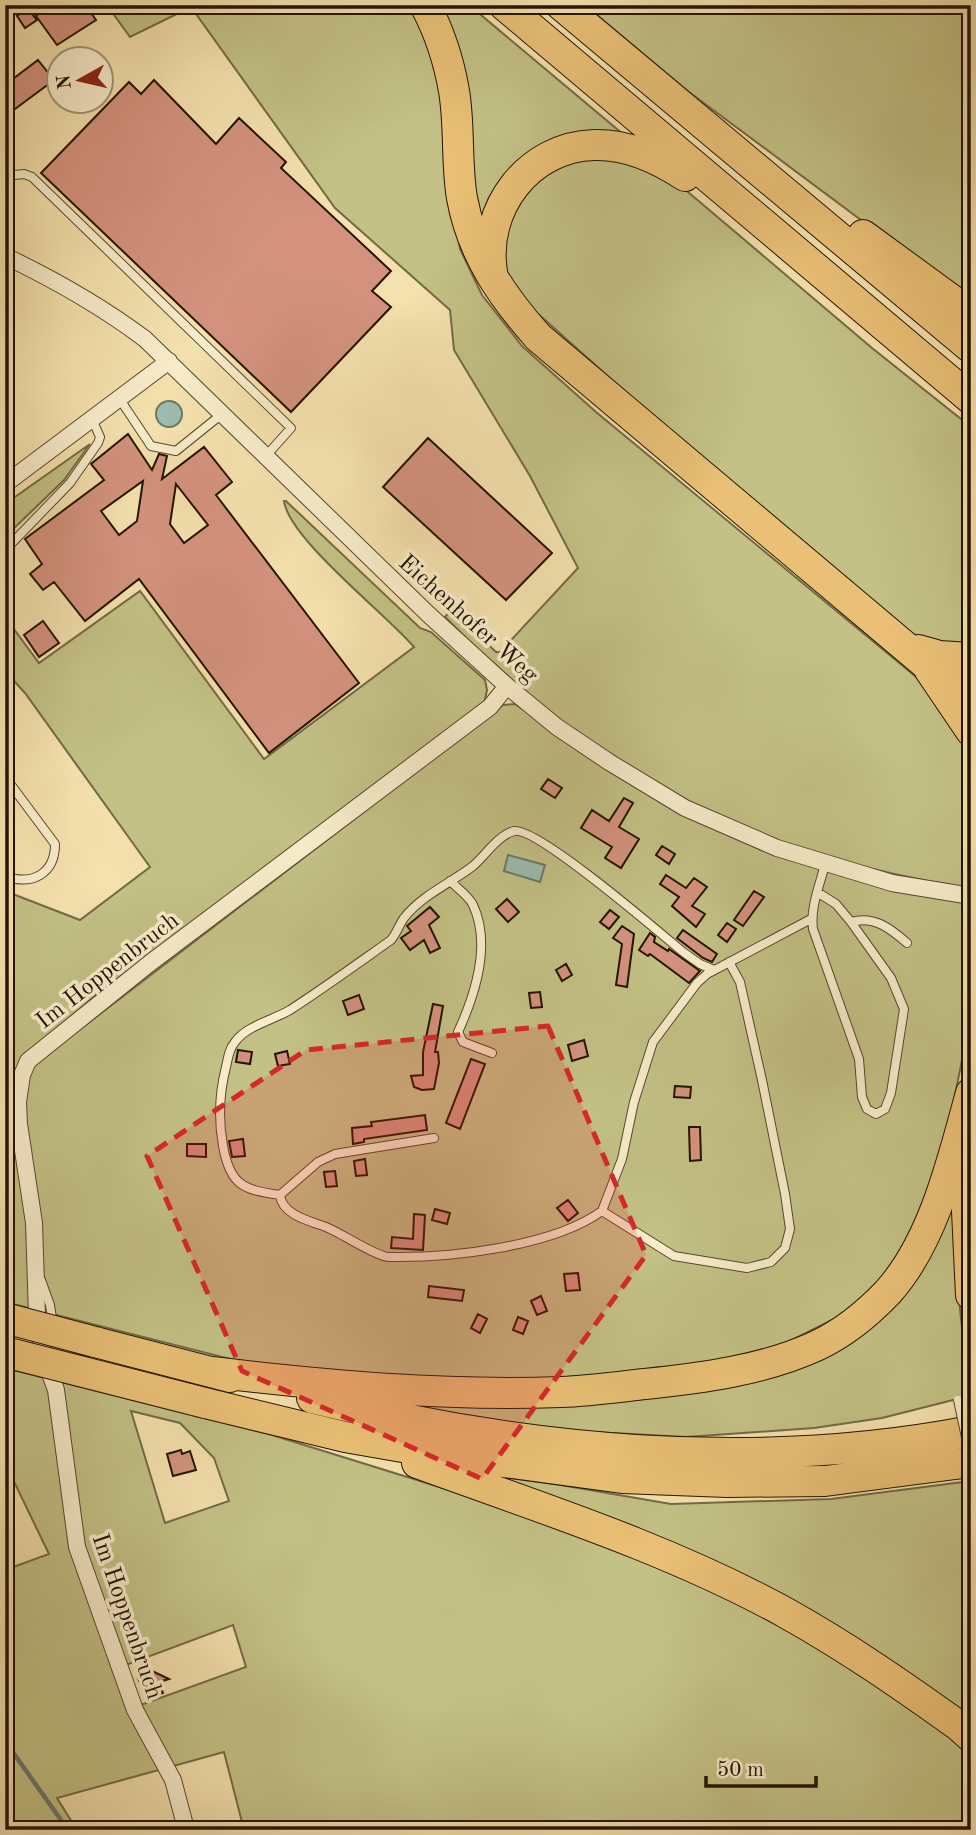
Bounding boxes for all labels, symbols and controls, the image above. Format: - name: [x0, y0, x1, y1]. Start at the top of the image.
- north arrow: [46, 46, 116, 116]
- text: N: [55, 73, 76, 91]
- street label: Eichenhofer Weg: [393, 551, 542, 688]
- street label: Im Hoppenbruch: [33, 909, 184, 1034]
- street label: Im Hoppenbruch: [87, 1531, 166, 1703]
- scale bar: [706, 1744, 817, 1788]
- text: 50 m: [717, 1760, 764, 1781]

